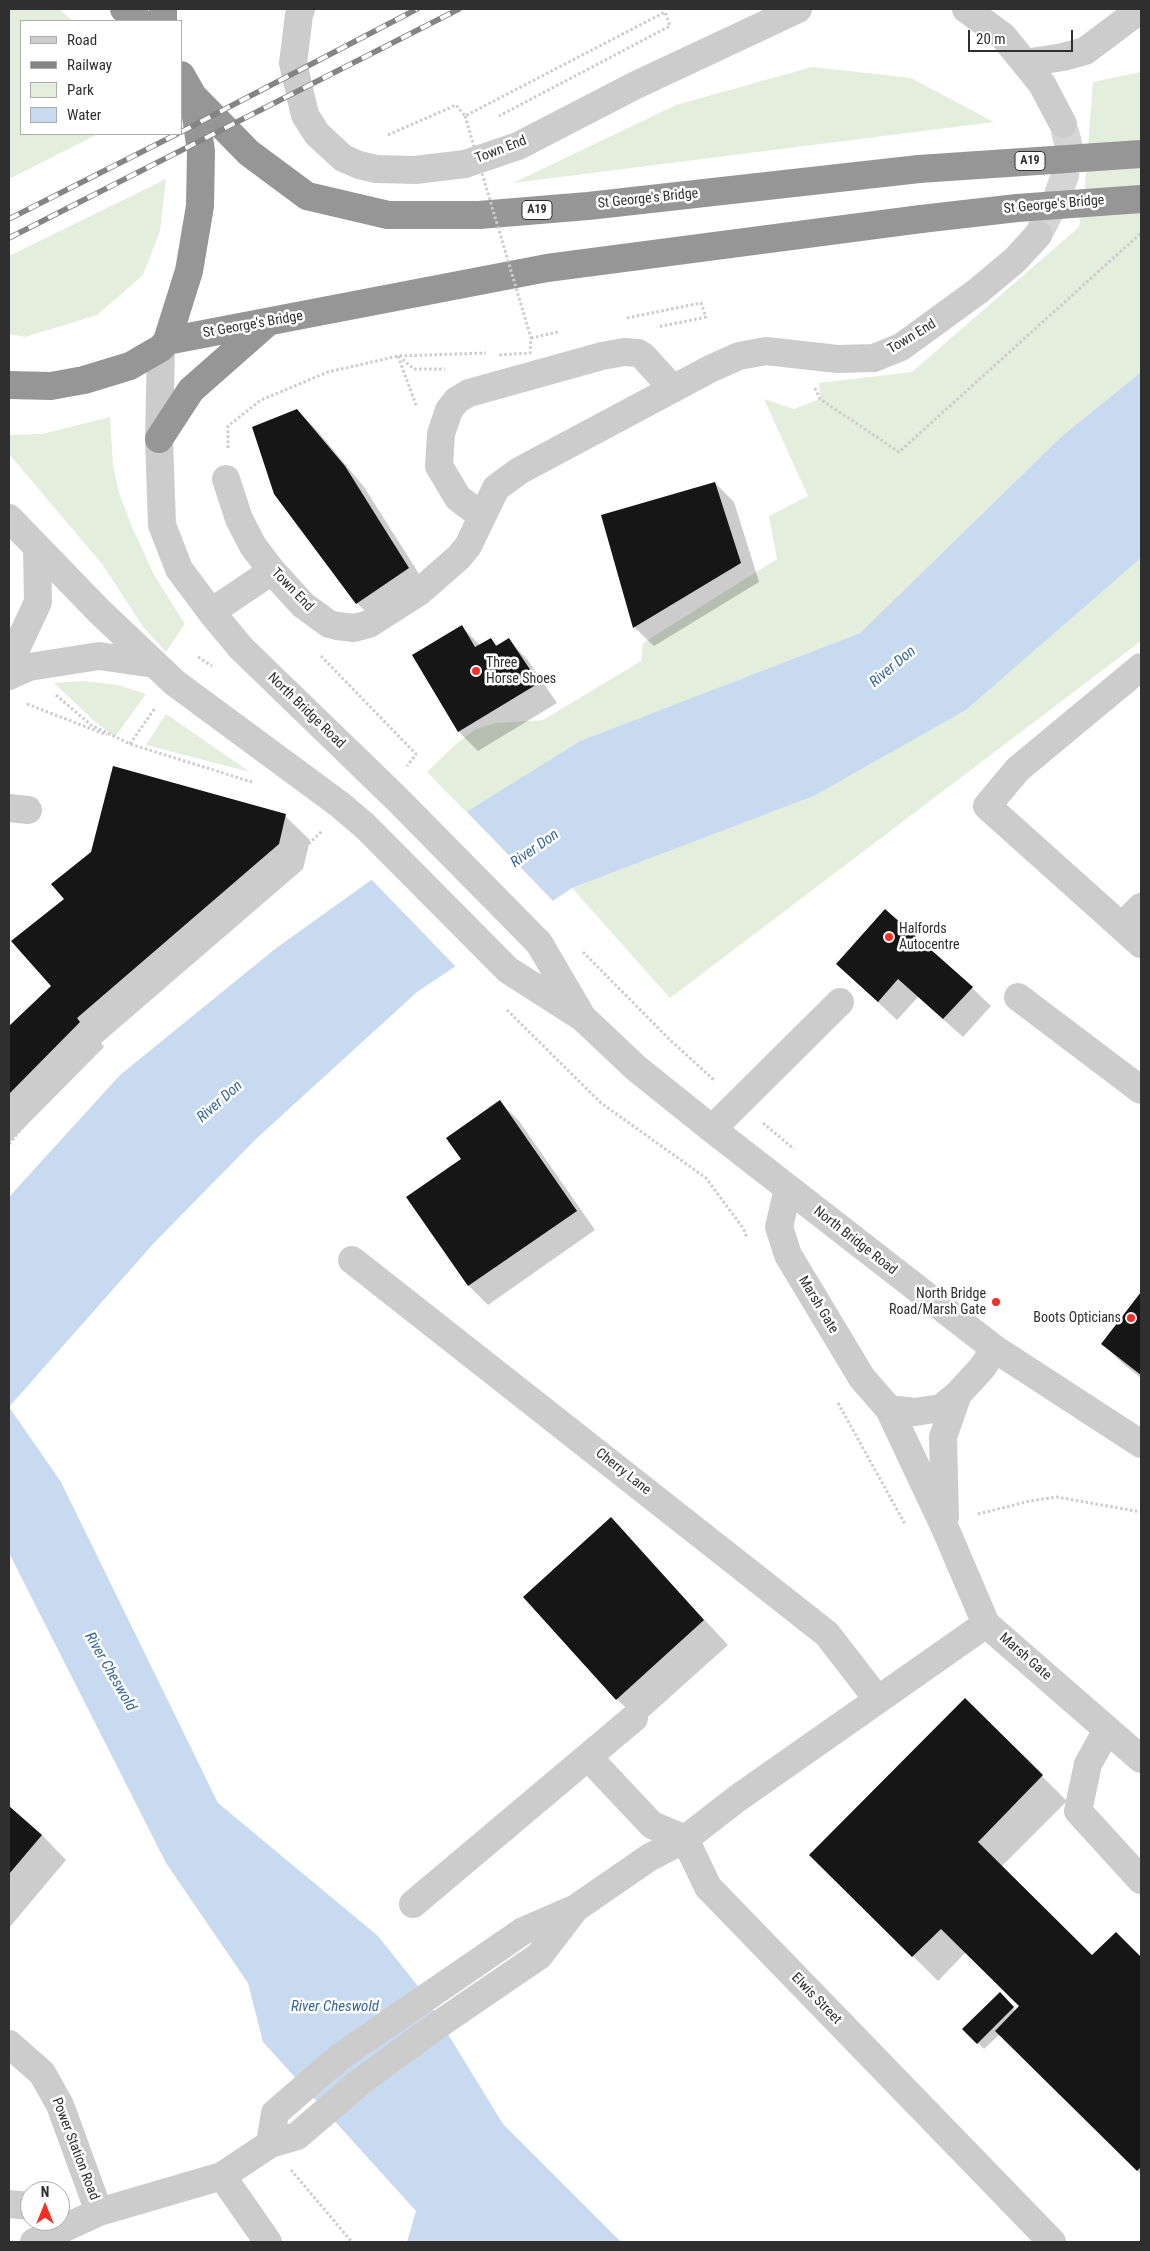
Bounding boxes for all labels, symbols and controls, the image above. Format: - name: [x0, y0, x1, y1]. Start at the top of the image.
- legend: [20, 20, 182, 135]
- scale bar: [970, 20, 1075, 52]
- text: 20 m: [976, 30, 1006, 48]
- text: Road: [67, 31, 97, 49]
- text: Railway: [67, 56, 112, 74]
- text: Park: [67, 81, 94, 99]
- text: Water: [67, 106, 101, 124]
- street label: Town End: [473, 133, 529, 167]
- road number: A19: [1015, 152, 1045, 170]
- street label: St George's Bridge: [597, 185, 699, 213]
- street label: St George's Bridge: [1003, 192, 1105, 218]
- road number: A19: [522, 200, 552, 220]
- street label: St George's Bridge: [202, 308, 304, 342]
- street label: Town End: [885, 316, 939, 358]
- street label: Town End: [267, 565, 317, 615]
- water label: River Don: [866, 643, 920, 691]
- place label: Three Horse Shoes: [486, 655, 556, 688]
- marker: Three Horse Shoes: [470, 665, 482, 677]
- street label: North Bridge Road: [264, 670, 348, 752]
- water label: River Don: [508, 826, 562, 872]
- place label: Halfords Autocentre: [899, 921, 959, 954]
- marker: Halfords Autocentre: [883, 931, 895, 943]
- water label: River Don: [194, 1077, 246, 1127]
- street label: North Bridge Road: [810, 1203, 900, 1279]
- street label: Marsh Gate: [794, 1273, 842, 1337]
- place label: North Bridge Road/Marsh Gate: [889, 1286, 986, 1318]
- marker: North Bridge Road/Marsh Gate: [990, 1296, 1002, 1308]
- place label: Boots Opticians: [1033, 1310, 1121, 1326]
- marker: Boots Opticians: [1125, 1312, 1137, 1324]
- street label: Cherry Lane: [592, 1445, 654, 1499]
- water label: River Cheswold: [80, 1629, 140, 1715]
- street label: Marsh Gate: [995, 1630, 1055, 1684]
- street label: Elwis Street: [787, 1970, 845, 2028]
- water label: River Cheswold: [291, 1998, 379, 2016]
- street label: Power Station Road: [48, 2095, 102, 2203]
- north arrow: [20, 2181, 70, 2231]
- text: N: [41, 2184, 49, 2200]

